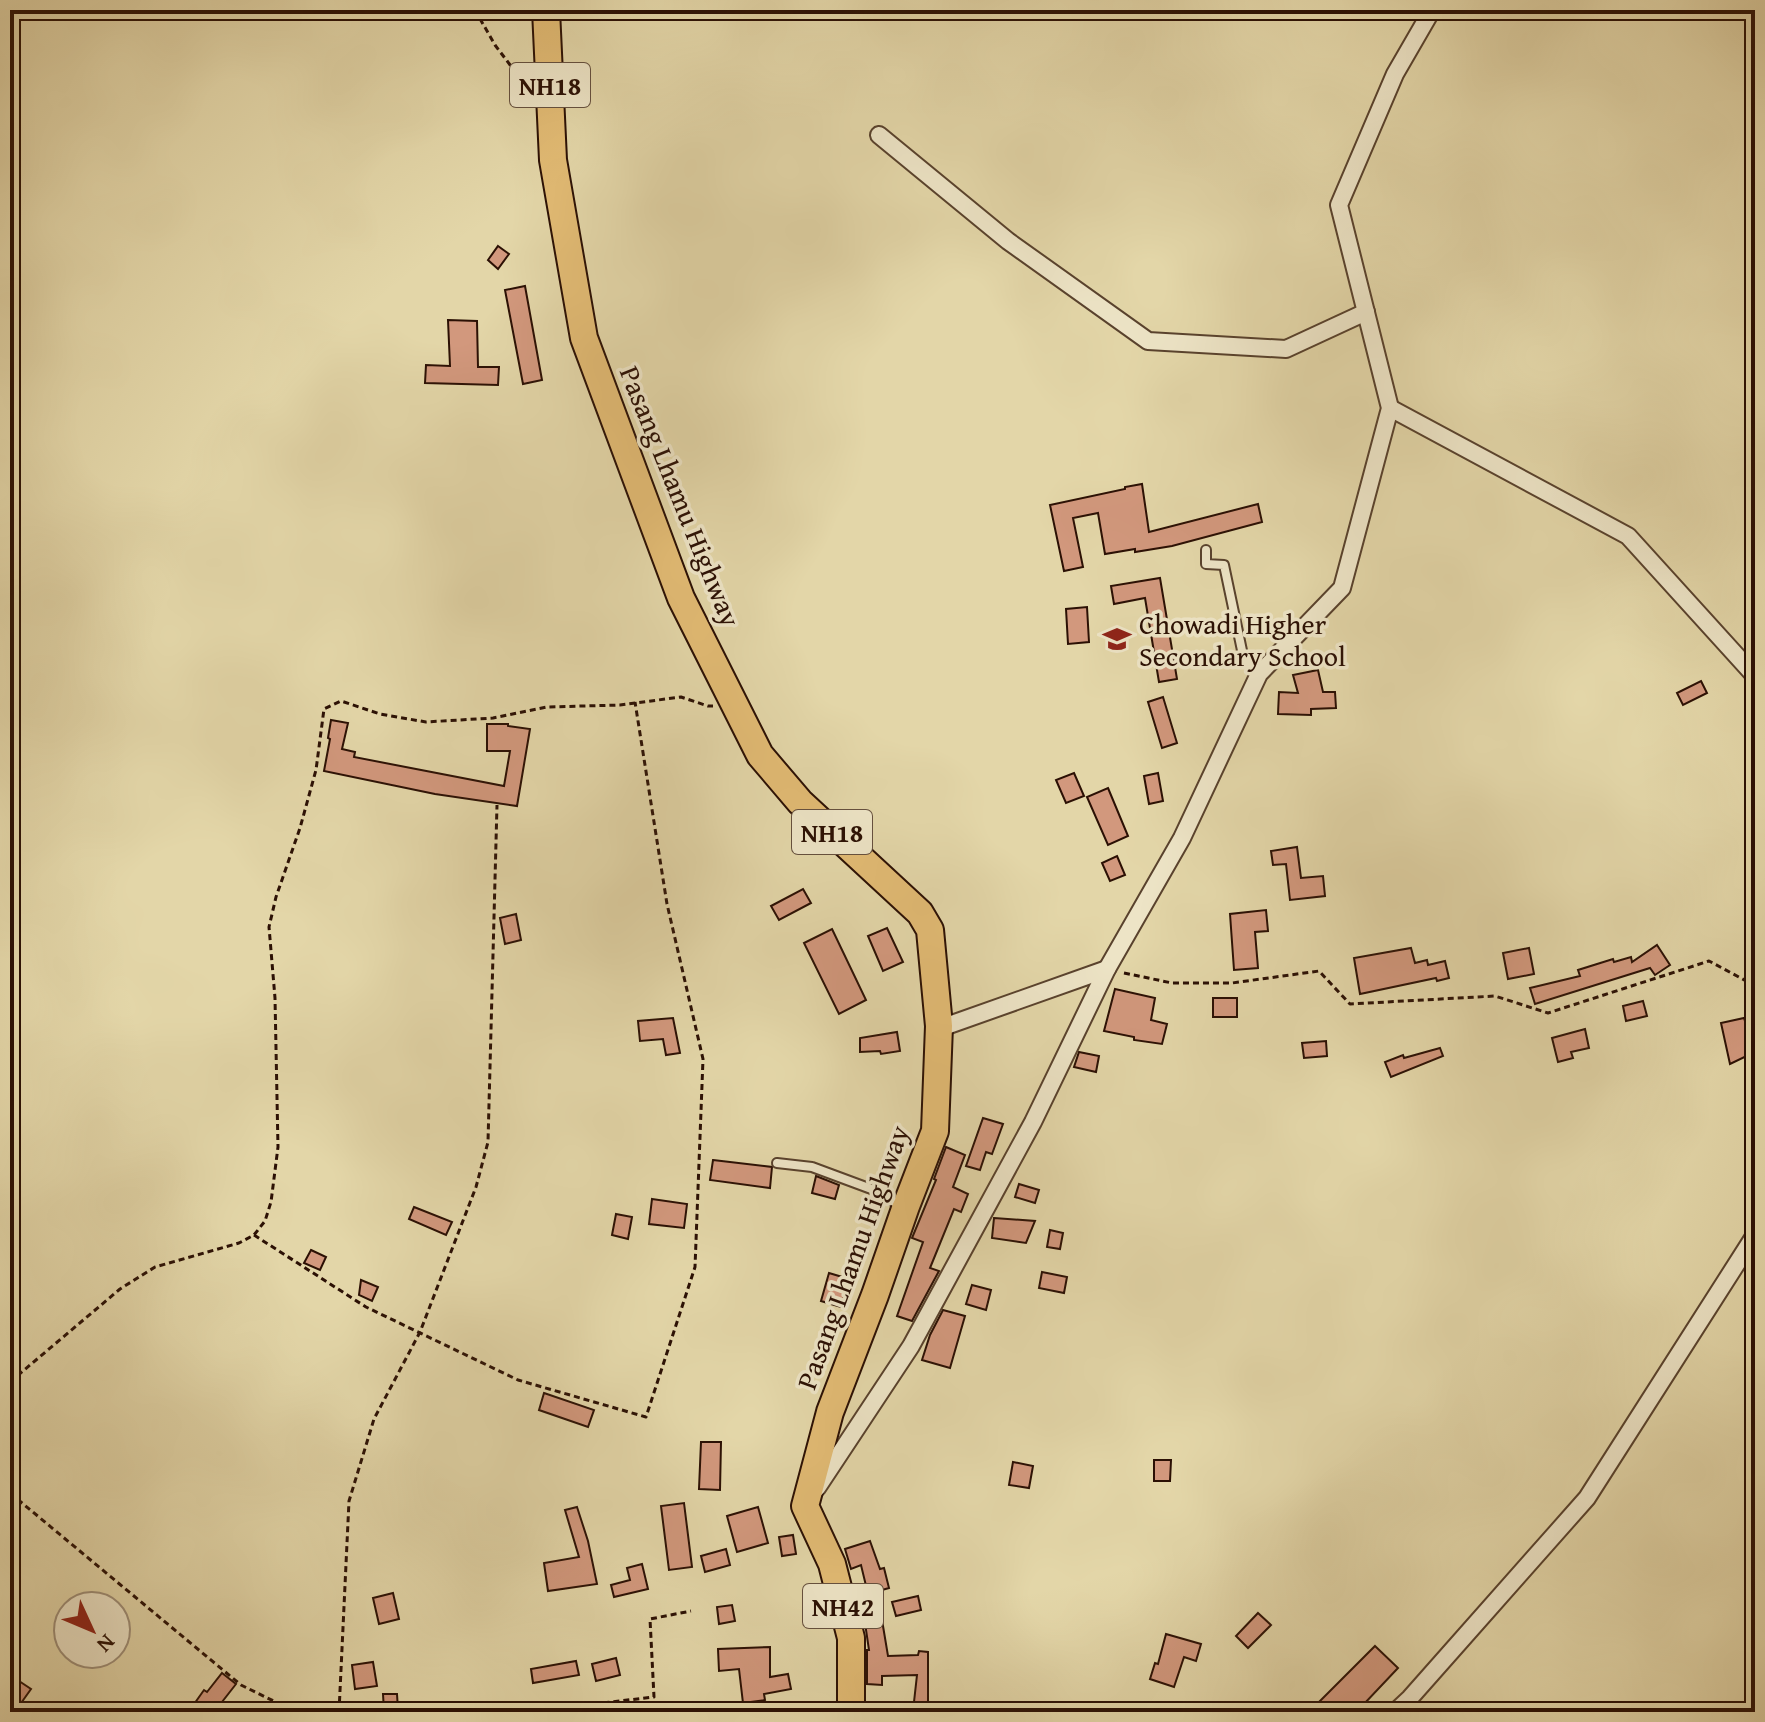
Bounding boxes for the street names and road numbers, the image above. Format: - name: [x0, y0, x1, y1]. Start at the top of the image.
- road number: NH18: [510, 63, 590, 107]
- street label: Pasang Lhamu Highway: [610, 359, 752, 633]
- road number: NH18: [792, 810, 872, 854]
- street label: Pasang Lhamu Highway: [785, 1119, 919, 1395]
- road number: NH42: [803, 1584, 883, 1628]

